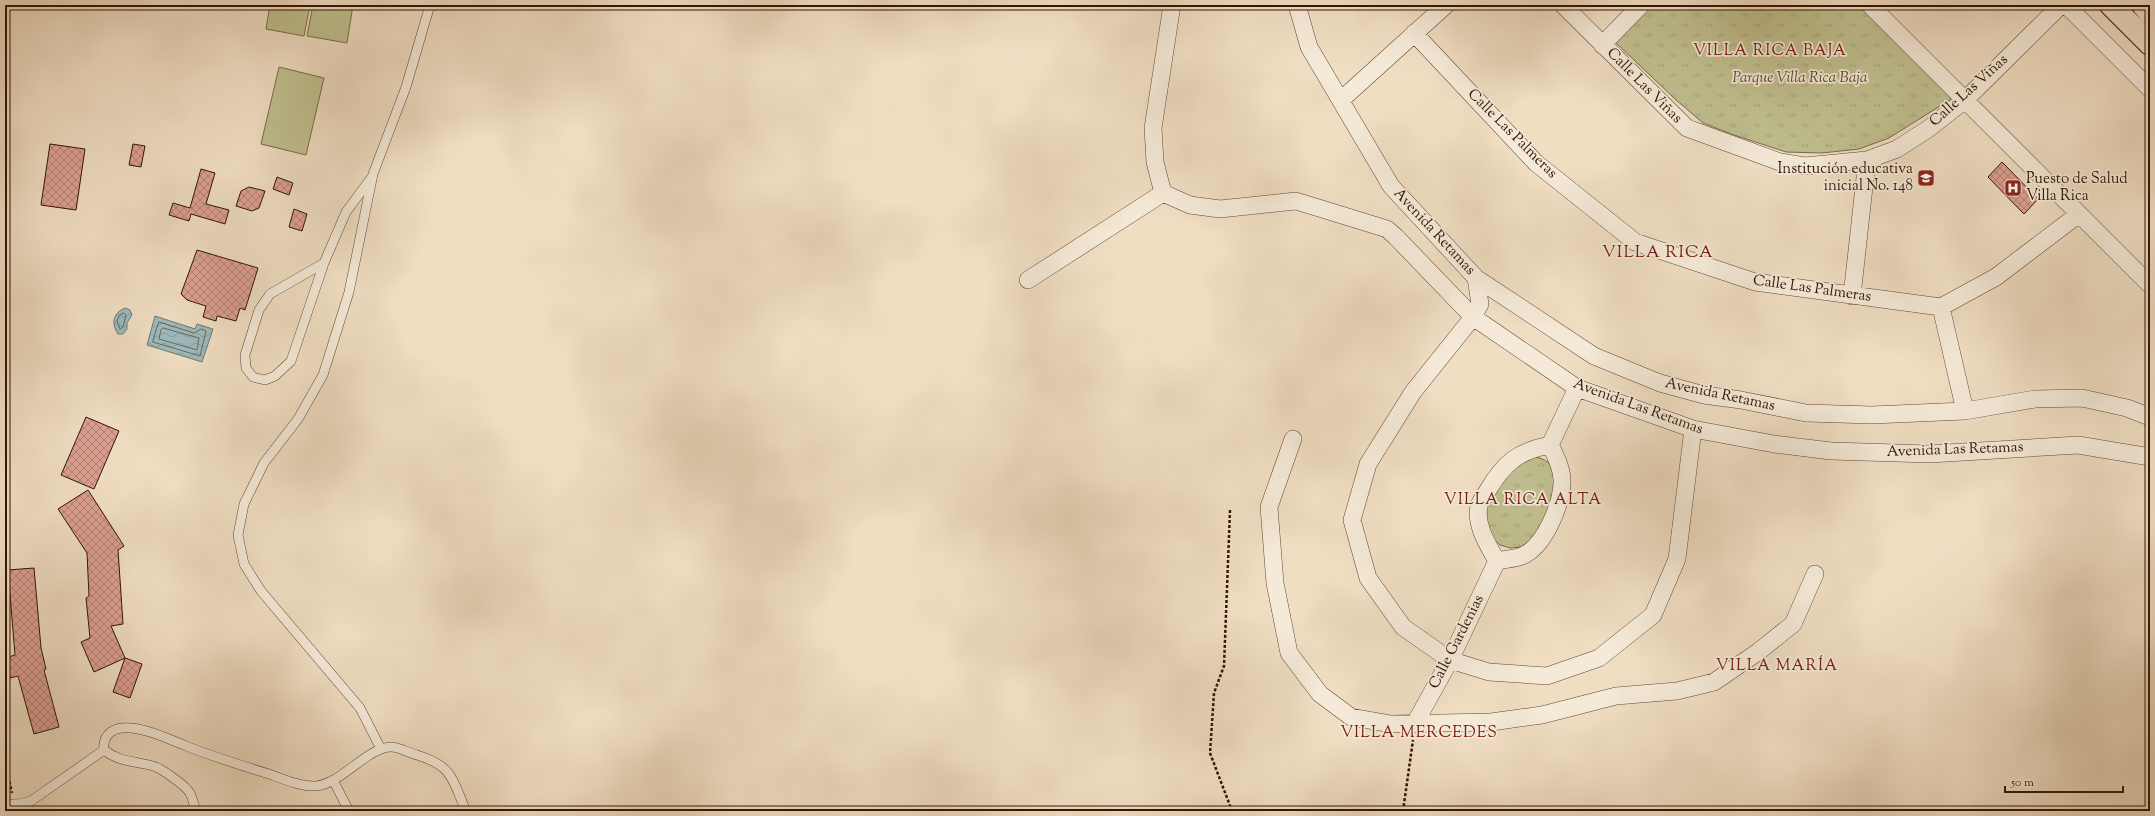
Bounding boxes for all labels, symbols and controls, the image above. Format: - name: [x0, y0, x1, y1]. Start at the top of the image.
- district label: VILLA RICA BAJA: [1693, 40, 1847, 63]
- street label: Calle Las Viñas: [1601, 43, 1687, 129]
- street label: Calle Las Viñas: [1925, 50, 2013, 132]
- park label: Parque Villa Rica Baja: [1732, 68, 1868, 89]
- street label: Calle Las Palmeras: [1462, 84, 1562, 184]
- place label: Institución educativa inicial No. 148: [1777, 159, 1913, 197]
- school or university icon: Institución educativa inicial No. 148: [1916, 168, 1936, 188]
- place label: Puesto de Salud Villa Rica: [2026, 169, 2128, 207]
- hospital icon: Puesto de Salud Villa Rica: [2003, 178, 2023, 198]
- street label: Avenida Retamas: [1388, 184, 1480, 280]
- district label: VILLA RICA: [1602, 241, 1714, 265]
- street label: Calle Las Palmeras: [1751, 270, 1873, 308]
- street label: Avenida Retamas: [1663, 373, 1777, 417]
- street label: Avenida Las Retamas: [1570, 374, 1706, 440]
- street label: Avenida Las Retamas: [1886, 437, 2024, 463]
- district label: VILLA RICA ALTA: [1444, 489, 1602, 512]
- street label: Calle Gardenias: [1424, 591, 1490, 693]
- district label: VILLA MARÍA: [1716, 655, 1838, 678]
- district label: VILLA MERCEDES: [1340, 722, 1498, 745]
- scale bar: [2005, 768, 2123, 794]
- text: 50 m: [2010, 774, 2034, 792]

